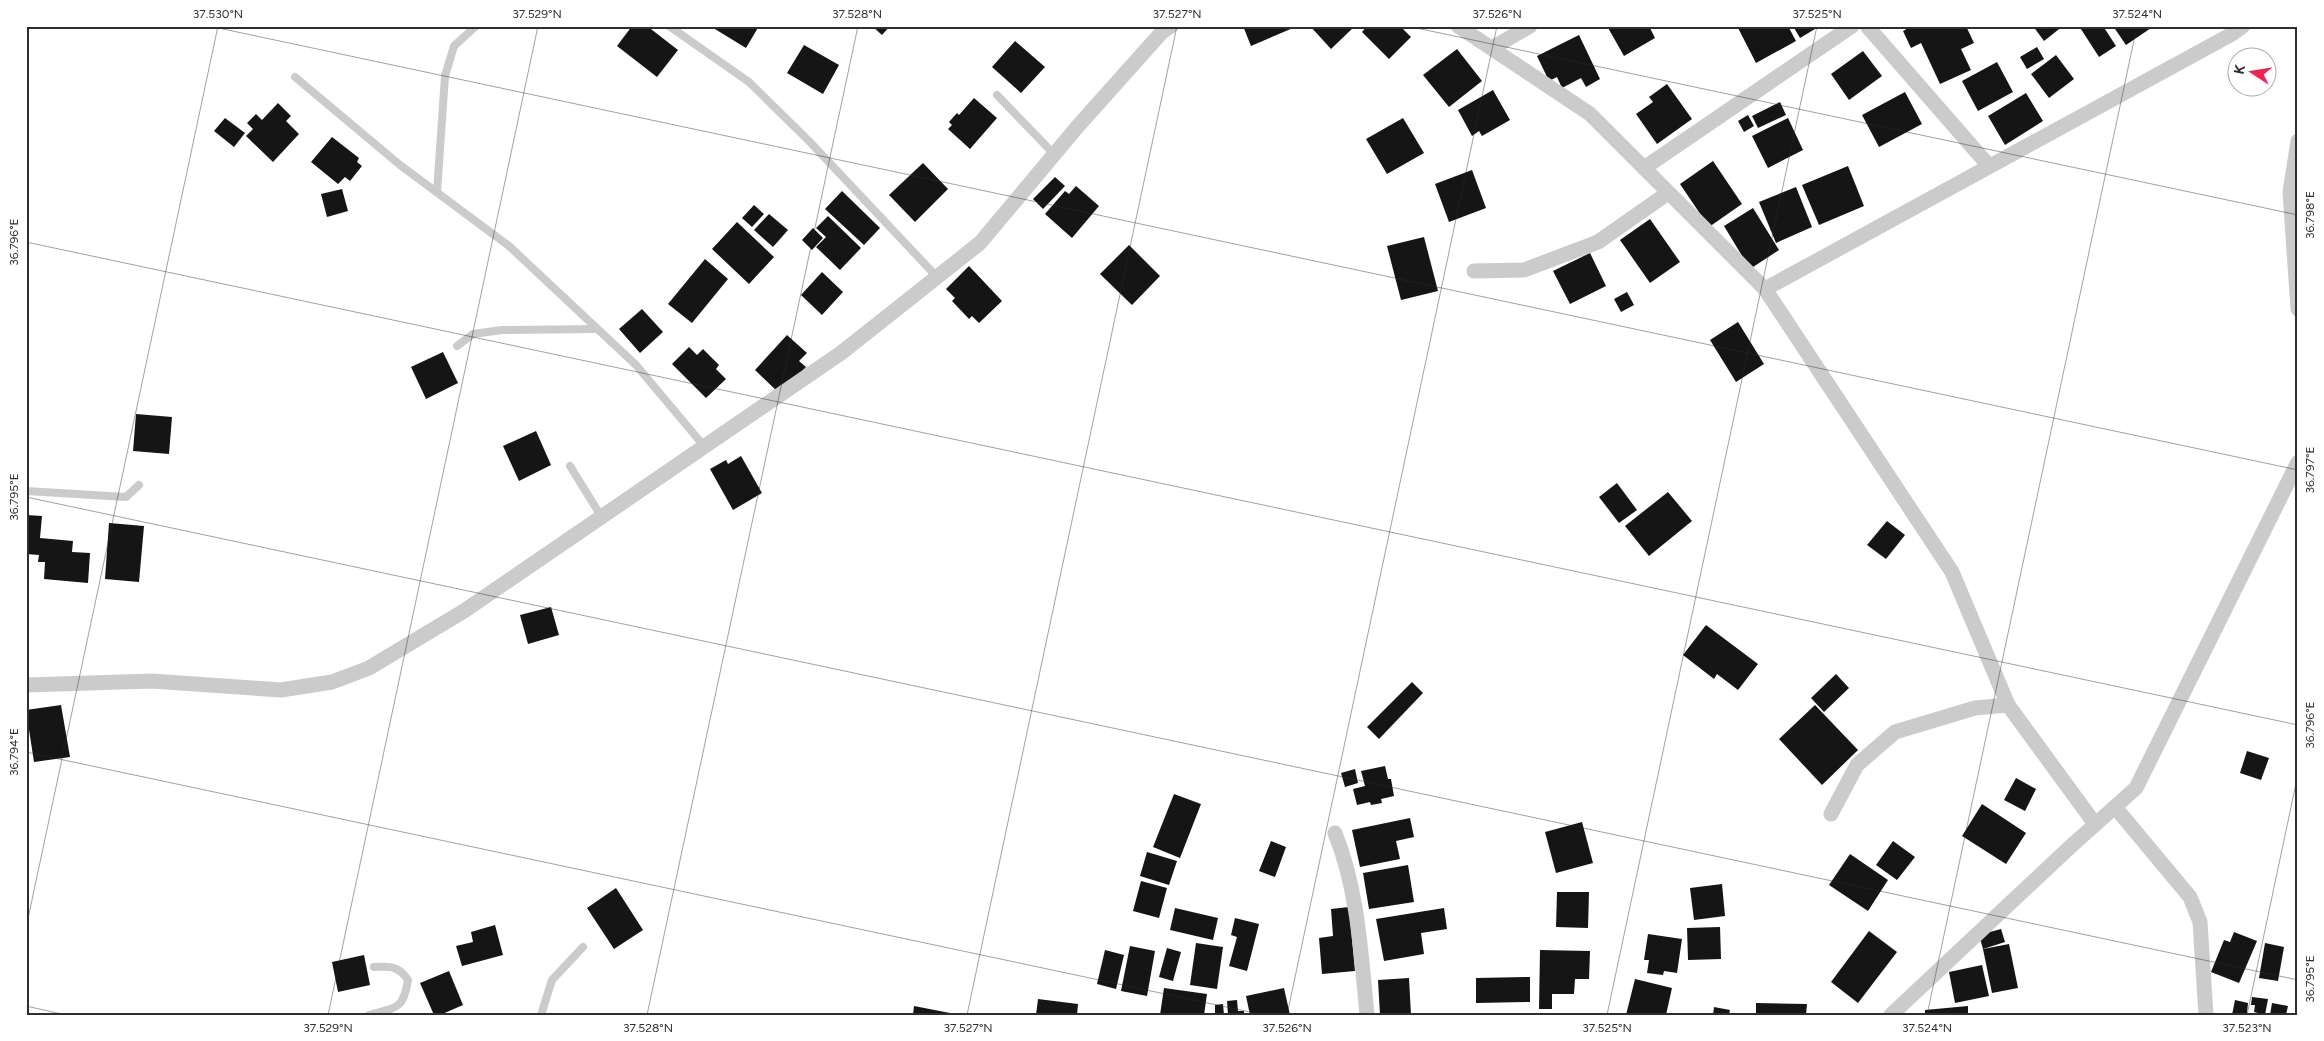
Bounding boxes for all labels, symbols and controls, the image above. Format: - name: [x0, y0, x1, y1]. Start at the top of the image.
- text: 37.530°N: [193, 7, 243, 21]
- text: 37.529°N: [512, 7, 562, 21]
- text: 37.528°N: [832, 7, 882, 21]
- text: 37.527°N: [1152, 7, 1202, 21]
- text: 37.526°N: [1472, 7, 1522, 21]
- text: 37.525°N: [1792, 7, 1842, 21]
- text: 37.524°N: [2112, 7, 2162, 21]
- north arrow: [2226, 48, 2276, 98]
- text: K: [2230, 62, 2249, 76]
- text: 36.798°E: [2303, 191, 2317, 239]
- text: 36.796°E: [7, 218, 21, 266]
- text: 36.797°E: [2303, 446, 2317, 494]
- text: 36.795°E: [7, 473, 21, 521]
- text: 36.796°E: [2303, 701, 2317, 749]
- text: 36.794°E: [7, 728, 21, 776]
- text: 36.795°E: [2303, 955, 2317, 1003]
- text: 37.529°N: [303, 1021, 353, 1035]
- text: 37.528°N: [623, 1021, 673, 1035]
- text: 37.527°N: [943, 1021, 993, 1035]
- text: 37.526°N: [1262, 1021, 1312, 1035]
- text: 37.525°N: [1582, 1021, 1632, 1035]
- text: 37.524°N: [1902, 1021, 1952, 1035]
- text: 37.523°N: [2222, 1021, 2272, 1035]

